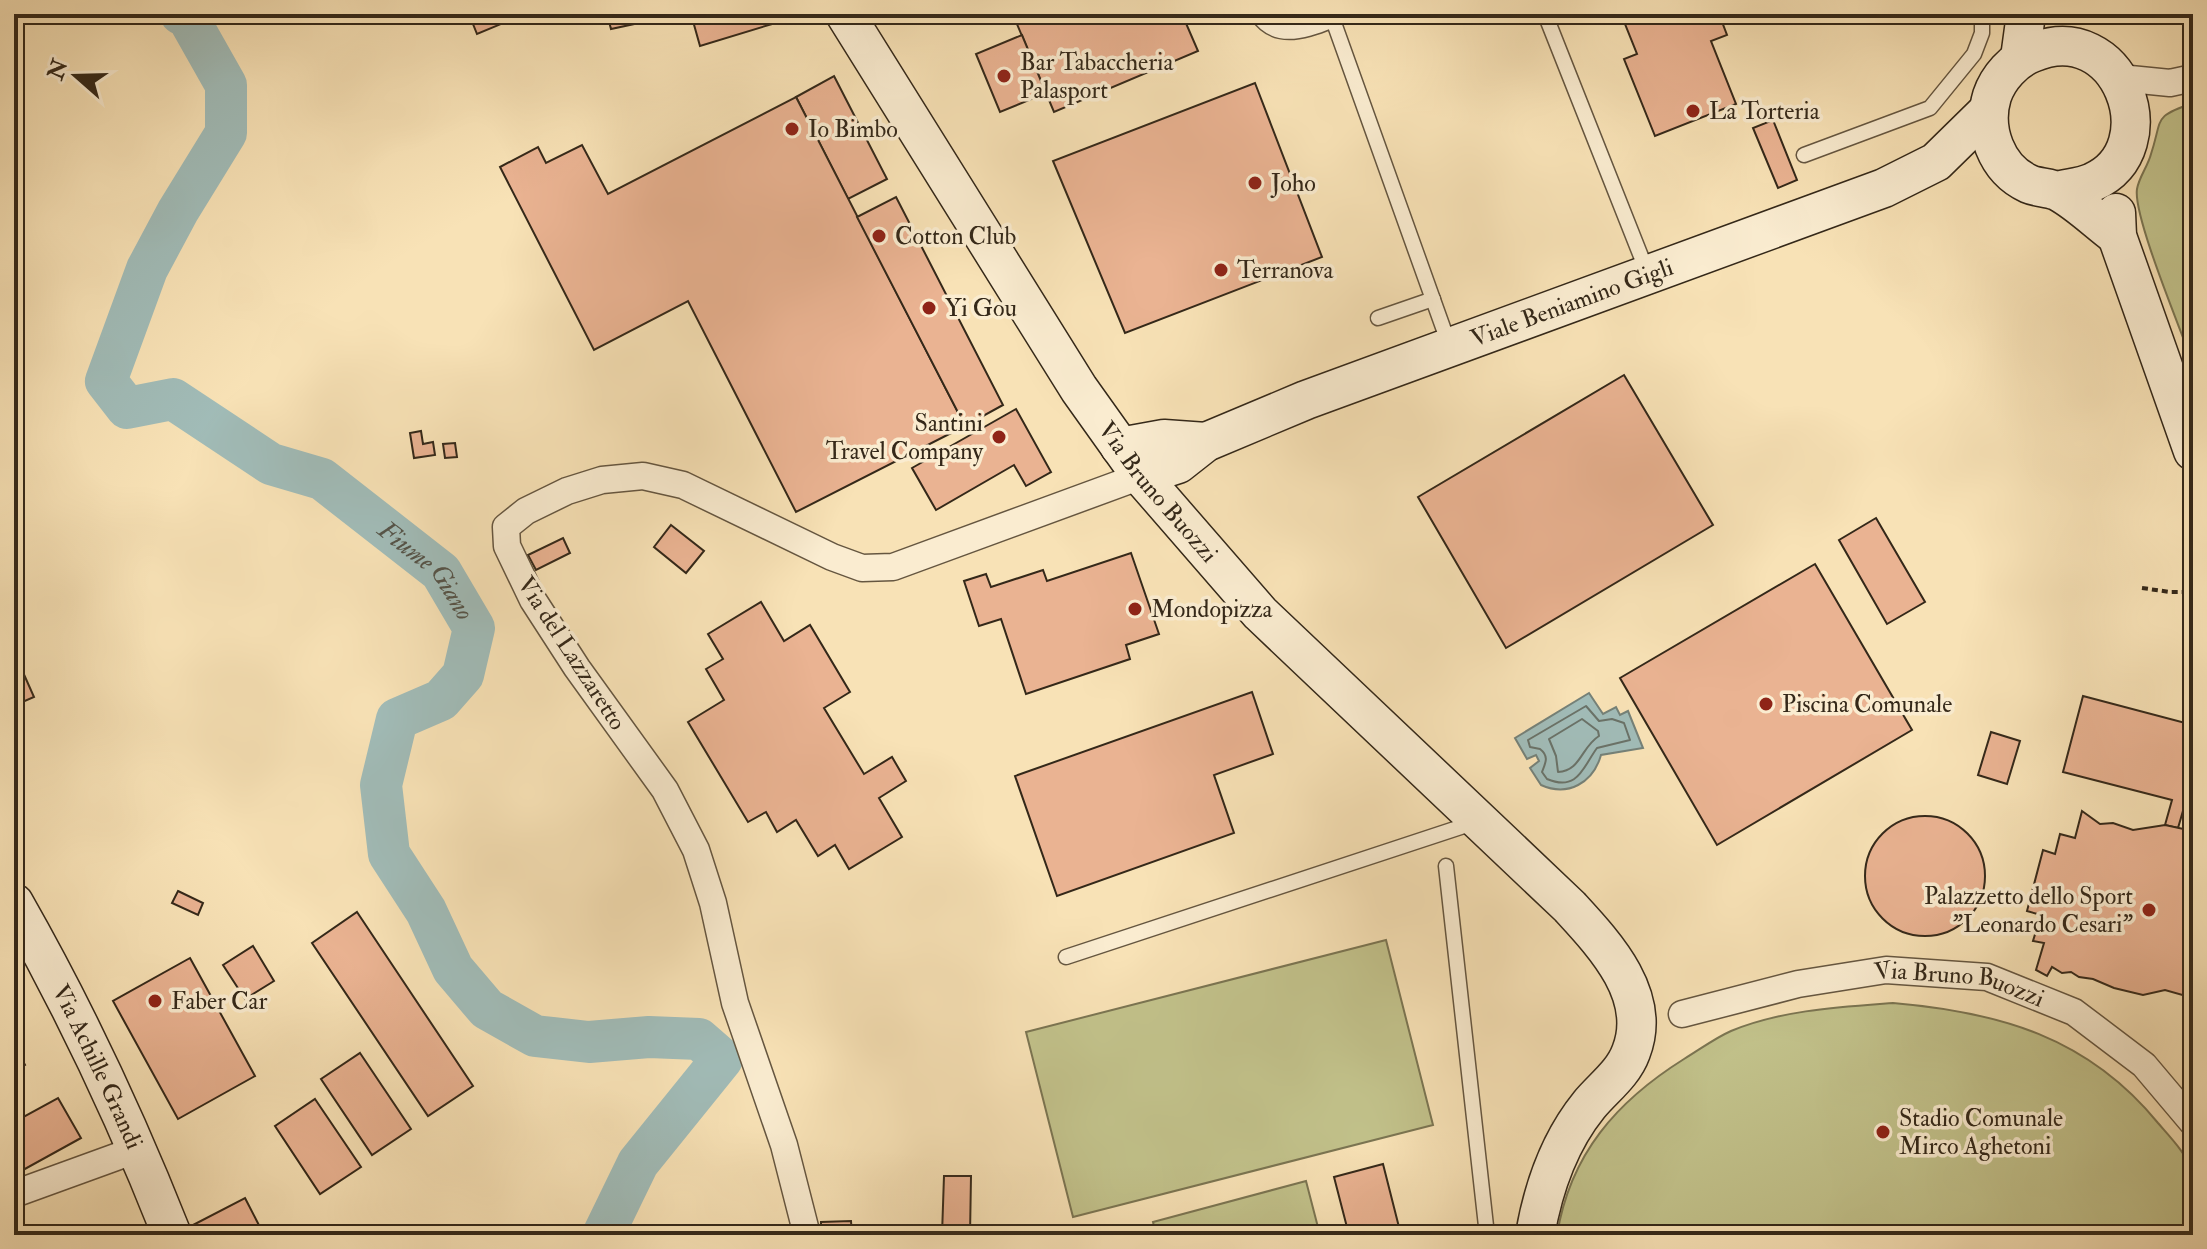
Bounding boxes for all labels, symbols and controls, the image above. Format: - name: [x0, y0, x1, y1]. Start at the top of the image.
- north arrow: [36, 36, 116, 116]
- place label: Bar Tabaccheria Palasport: [1020, 47, 1174, 106]
- text: N: [41, 55, 75, 84]
- marker: Bar Tabaccheria Palasport: [995, 67, 1013, 85]
- place label: La Torteria: [1709, 96, 1821, 127]
- marker: La Torteria: [1684, 102, 1702, 120]
- place label: Io Bimbo: [808, 114, 898, 145]
- marker: Io Bimbo: [783, 120, 801, 138]
- place label: Joho: [1270, 168, 1316, 199]
- marker: Joho: [1246, 174, 1264, 192]
- place label: Cotton Club: [895, 221, 1017, 252]
- marker: Cotton Club: [870, 227, 888, 245]
- street label: Viale Beniamino Gigli: [1466, 252, 1677, 354]
- place label: Terranova: [1237, 255, 1334, 286]
- marker: Terranova: [1212, 261, 1230, 279]
- place label: Yi Gou: [945, 293, 1017, 324]
- marker: Yi Gou: [920, 299, 938, 317]
- place label: Santini Travel Company: [826, 408, 983, 467]
- street label: Via Bruno Buozzi: [1091, 416, 1224, 569]
- marker: Santini Travel Company: [990, 428, 1008, 446]
- water label: Fiume Giano: [370, 513, 481, 626]
- street label: Via del Lazzaretto: [510, 570, 633, 736]
- place label: Mondopizza: [1151, 594, 1274, 625]
- marker: Mondopizza: [1126, 600, 1144, 618]
- place label: Piscina Comunale: [1782, 689, 1952, 720]
- marker: Piscina Comunale: [1757, 695, 1775, 713]
- place label: Palazzetto dello Sport "Leonardo Cesari": [1924, 881, 2133, 940]
- marker: Palazzetto dello Sport "Leonardo Cesari": [2140, 901, 2158, 919]
- street label: Via Bruno Buozzi: [1872, 954, 2049, 1014]
- street label: Via Achille Grandi: [45, 979, 150, 1154]
- place label: Faber Car: [171, 986, 267, 1017]
- marker: Faber Car: [146, 992, 164, 1010]
- place label: Stadio Comunale Mirco Aghetoni: [1899, 1103, 2063, 1162]
- marker: Stadio Comunale Mirco Aghetoni: [1874, 1123, 1892, 1141]

